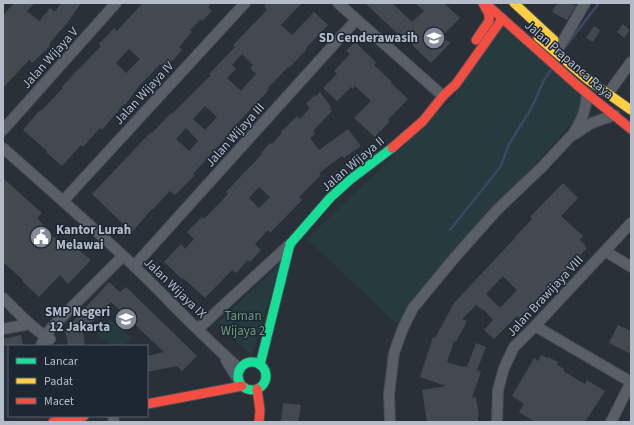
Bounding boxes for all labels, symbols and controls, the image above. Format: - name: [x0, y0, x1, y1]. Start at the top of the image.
- street label: Jalan Prapanca Raya: [521, 16, 617, 104]
- street label: Jalan Wijaya V: [17, 23, 83, 93]
- school or university icon: SD Cenderawasih: [421, 25, 447, 51]
- place label: SD Cenderawasih: [319, 29, 418, 47]
- street label: Jalan Wijaya IV: [110, 57, 178, 129]
- street label: Jalan Wijaya III: [201, 99, 269, 171]
- street label: Jalan Wijaya II: [318, 132, 388, 196]
- place label: Kantor Lurah Melawai: [56, 221, 131, 254]
- public building icon: Kantor Lurah Melawai: [28, 224, 54, 250]
- street label: Jalan Brawijaya VIII: [503, 251, 587, 341]
- street label: Jalan Wijaya IX: [140, 254, 210, 323]
- place label: SMP Negeri 12 Jakarta: [45, 303, 110, 336]
- school or university icon: SMP Negeri 12 Jakarta: [113, 306, 139, 332]
- park label: Taman Wijaya 2: [221, 307, 265, 340]
- legend: [8, 345, 148, 417]
- text: Lancar: [44, 353, 79, 370]
- text: Padat: [44, 373, 73, 390]
- text: Macet: [44, 393, 74, 410]

